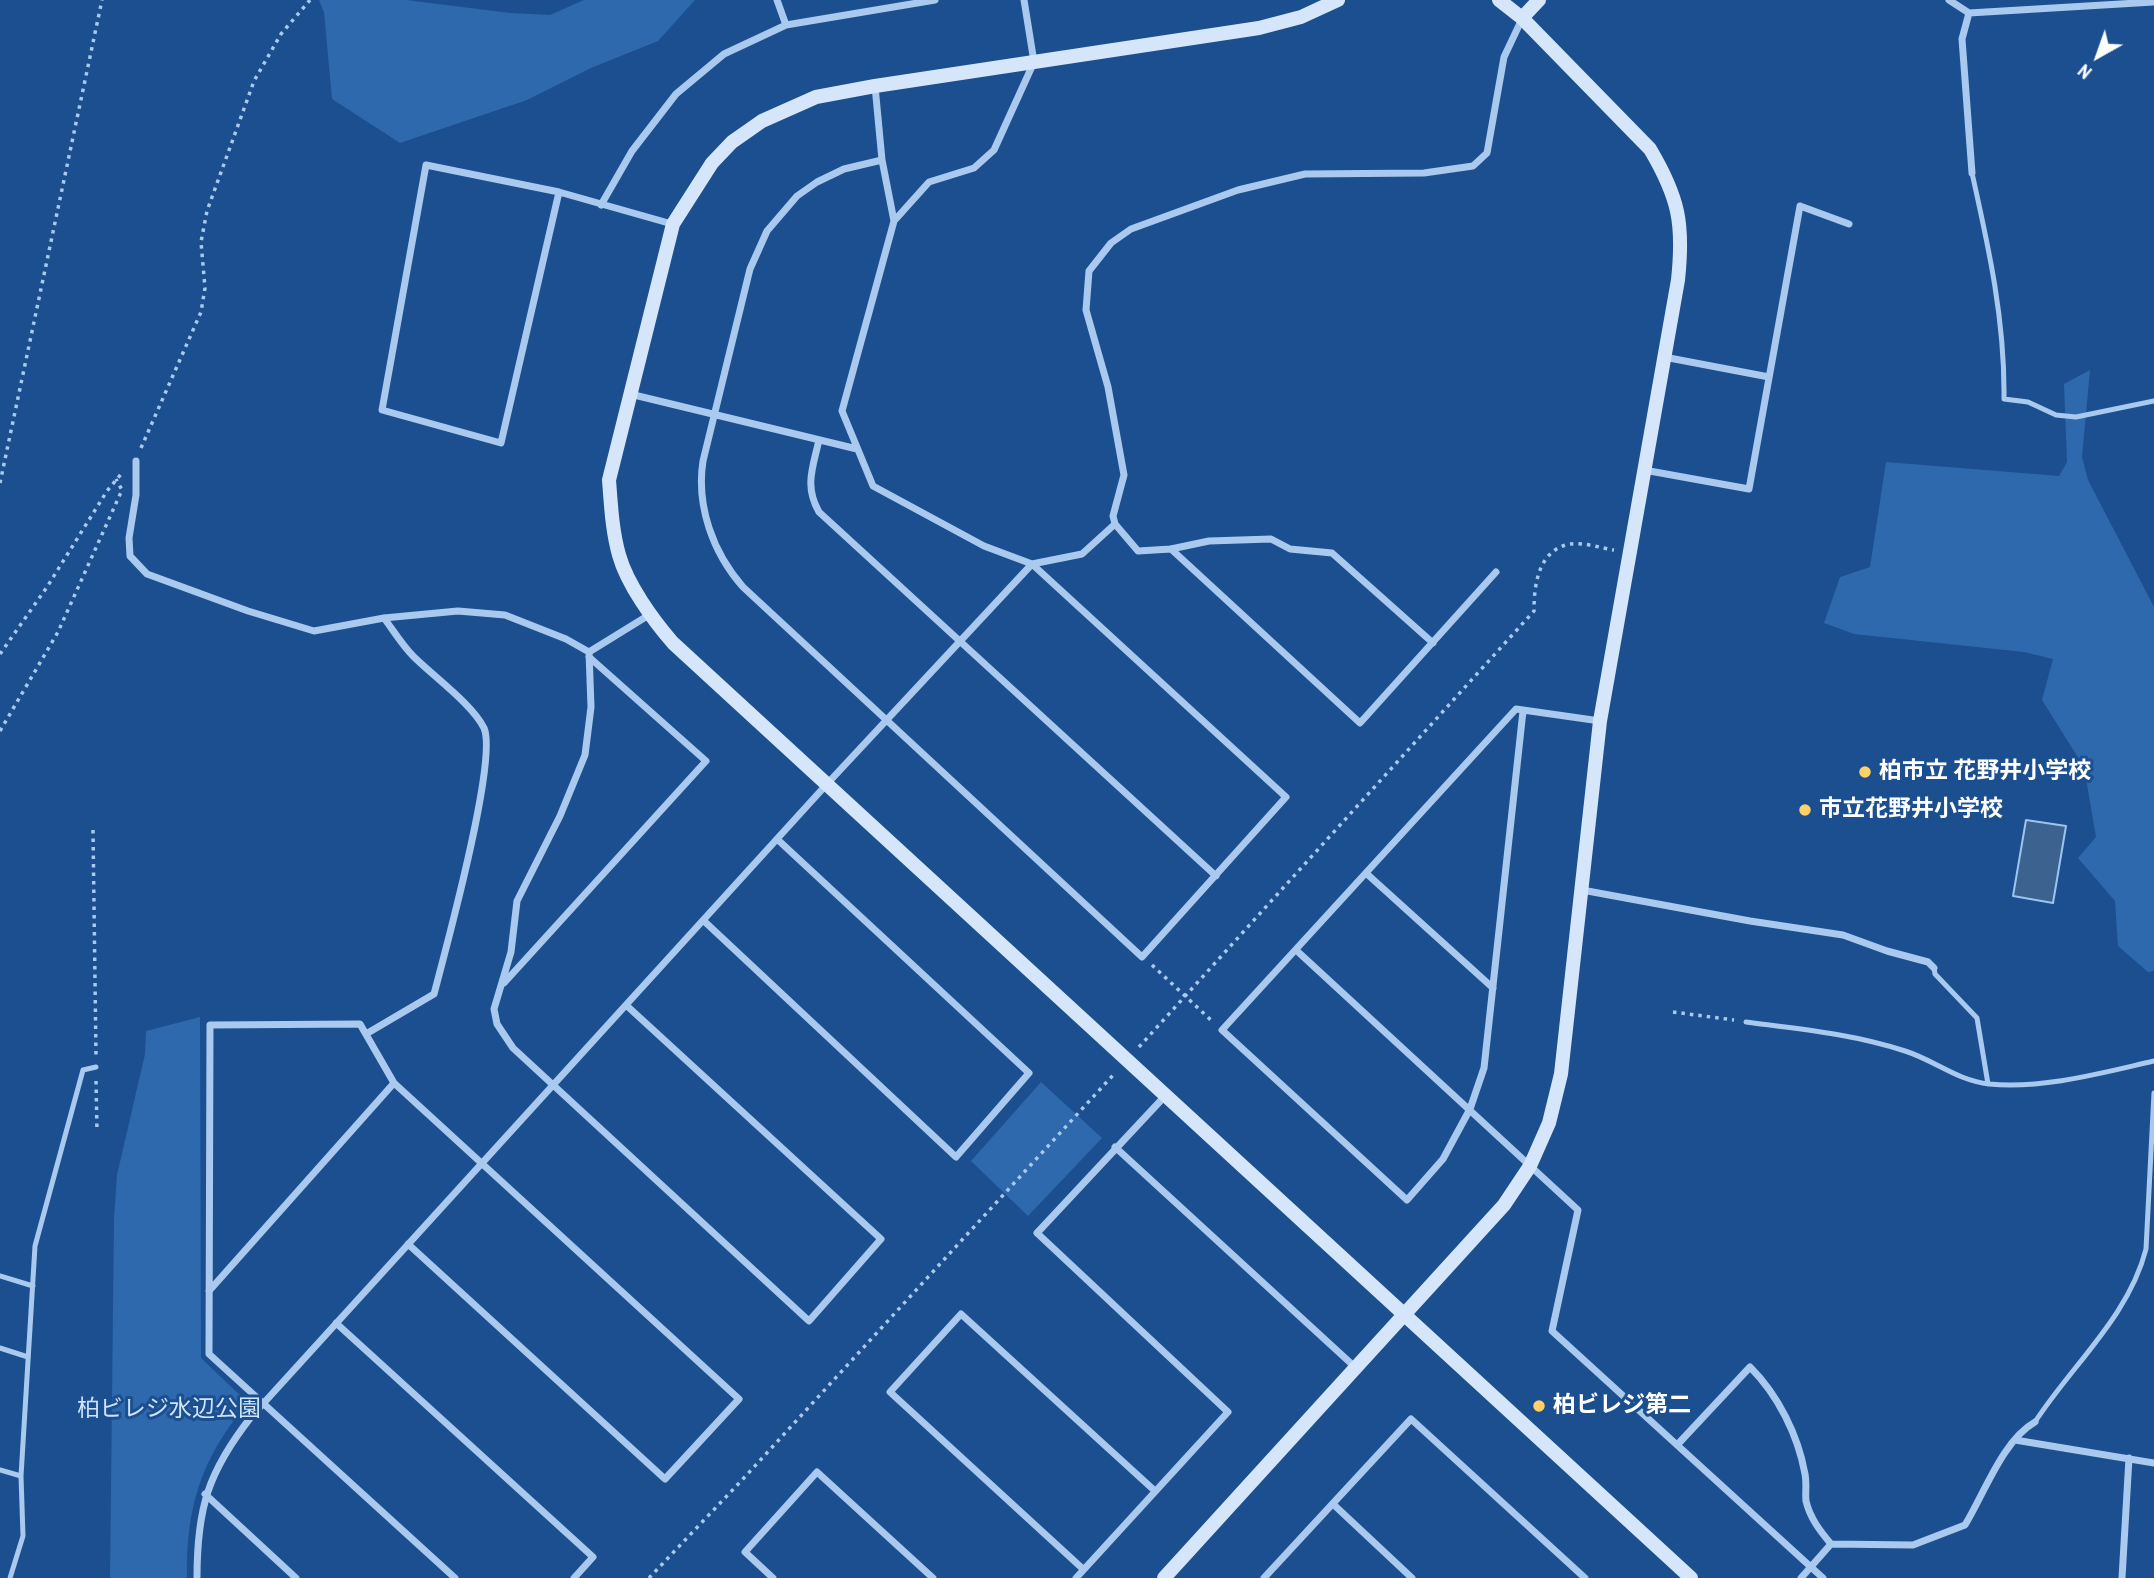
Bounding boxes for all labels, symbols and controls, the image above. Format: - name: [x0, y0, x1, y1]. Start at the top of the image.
- north arrow: [2063, 21, 2133, 91]
- text: N: [2072, 59, 2097, 86]
- place label: 柏市立 花野井小学校: [1879, 758, 2091, 786]
- marker: 柏市立 花野井小学校: [1857, 764, 1873, 780]
- place label: 市立花野井小学校: [1819, 796, 2003, 824]
- marker: 市立花野井小学校: [1797, 802, 1813, 818]
- place label: 柏ビレジ第二: [1553, 1392, 1691, 1420]
- park label: 柏ビレジ水辺公園: [77, 1396, 261, 1424]
- marker: 柏ビレジ第二: [1531, 1398, 1547, 1414]

